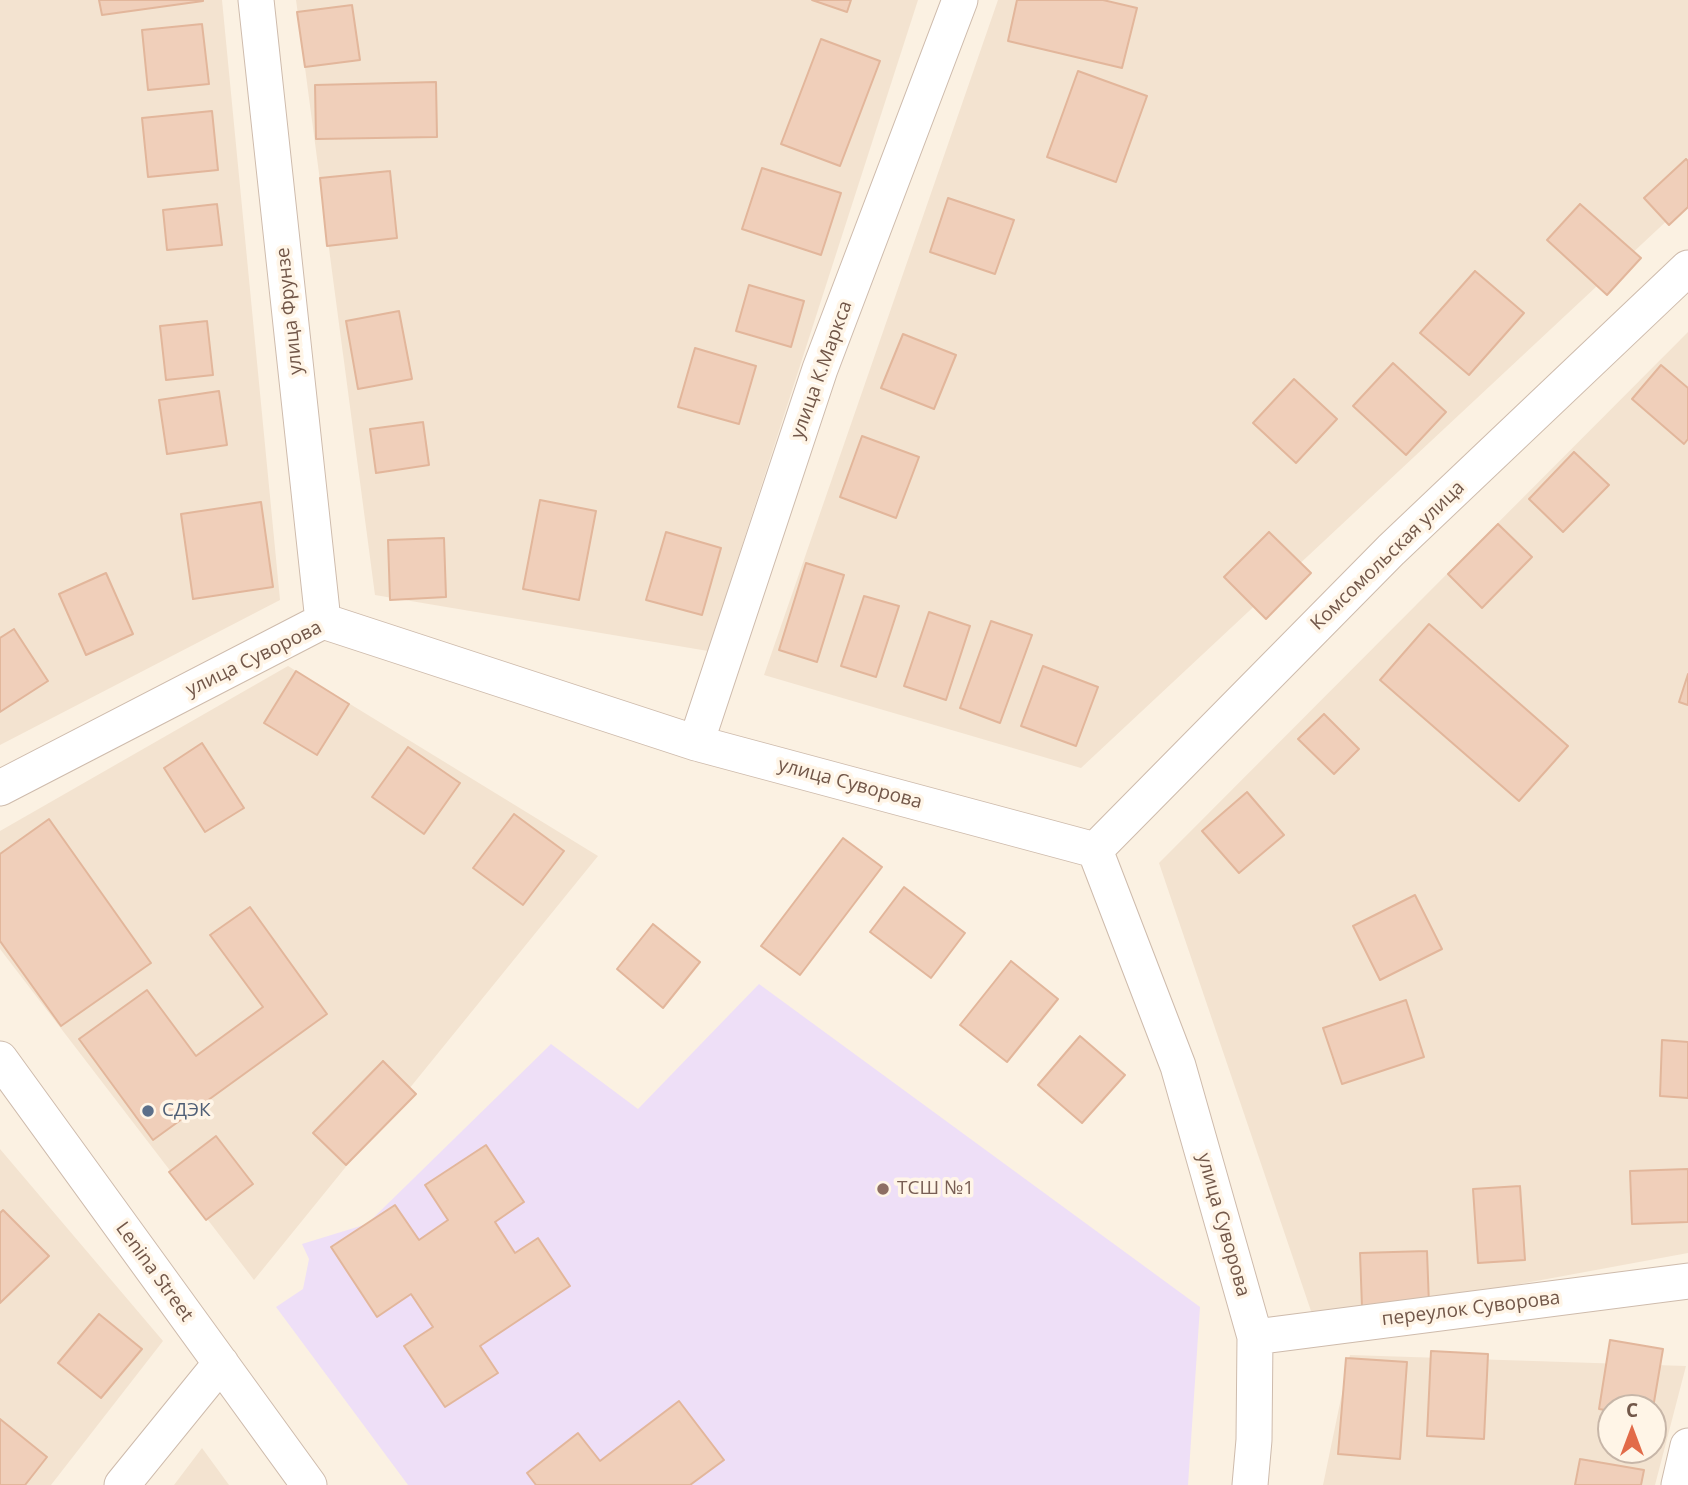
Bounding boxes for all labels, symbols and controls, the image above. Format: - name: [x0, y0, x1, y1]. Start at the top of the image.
- street label: улица Фрунзе: [272, 246, 308, 376]
- street label: улица К.Маркса: [786, 298, 858, 442]
- street label: Комсомольская улица: [1306, 477, 1470, 635]
- street label: улица Суворова: [182, 616, 326, 702]
- street label: улица Суворова: [775, 754, 925, 814]
- place label: СДЭК: [162, 1100, 211, 1122]
- marker: СДЭК: [140, 1103, 156, 1119]
- street label: улица Суворова: [1192, 1151, 1254, 1299]
- place label: ТСШ №1: [897, 1178, 974, 1200]
- marker: ТСШ №1: [875, 1181, 891, 1197]
- street label: Lenina Street: [110, 1218, 198, 1326]
- street label: переулок Суворова: [1380, 1287, 1562, 1331]
- north arrow: [1597, 1394, 1667, 1464]
- text: С: [1626, 1397, 1638, 1423]

